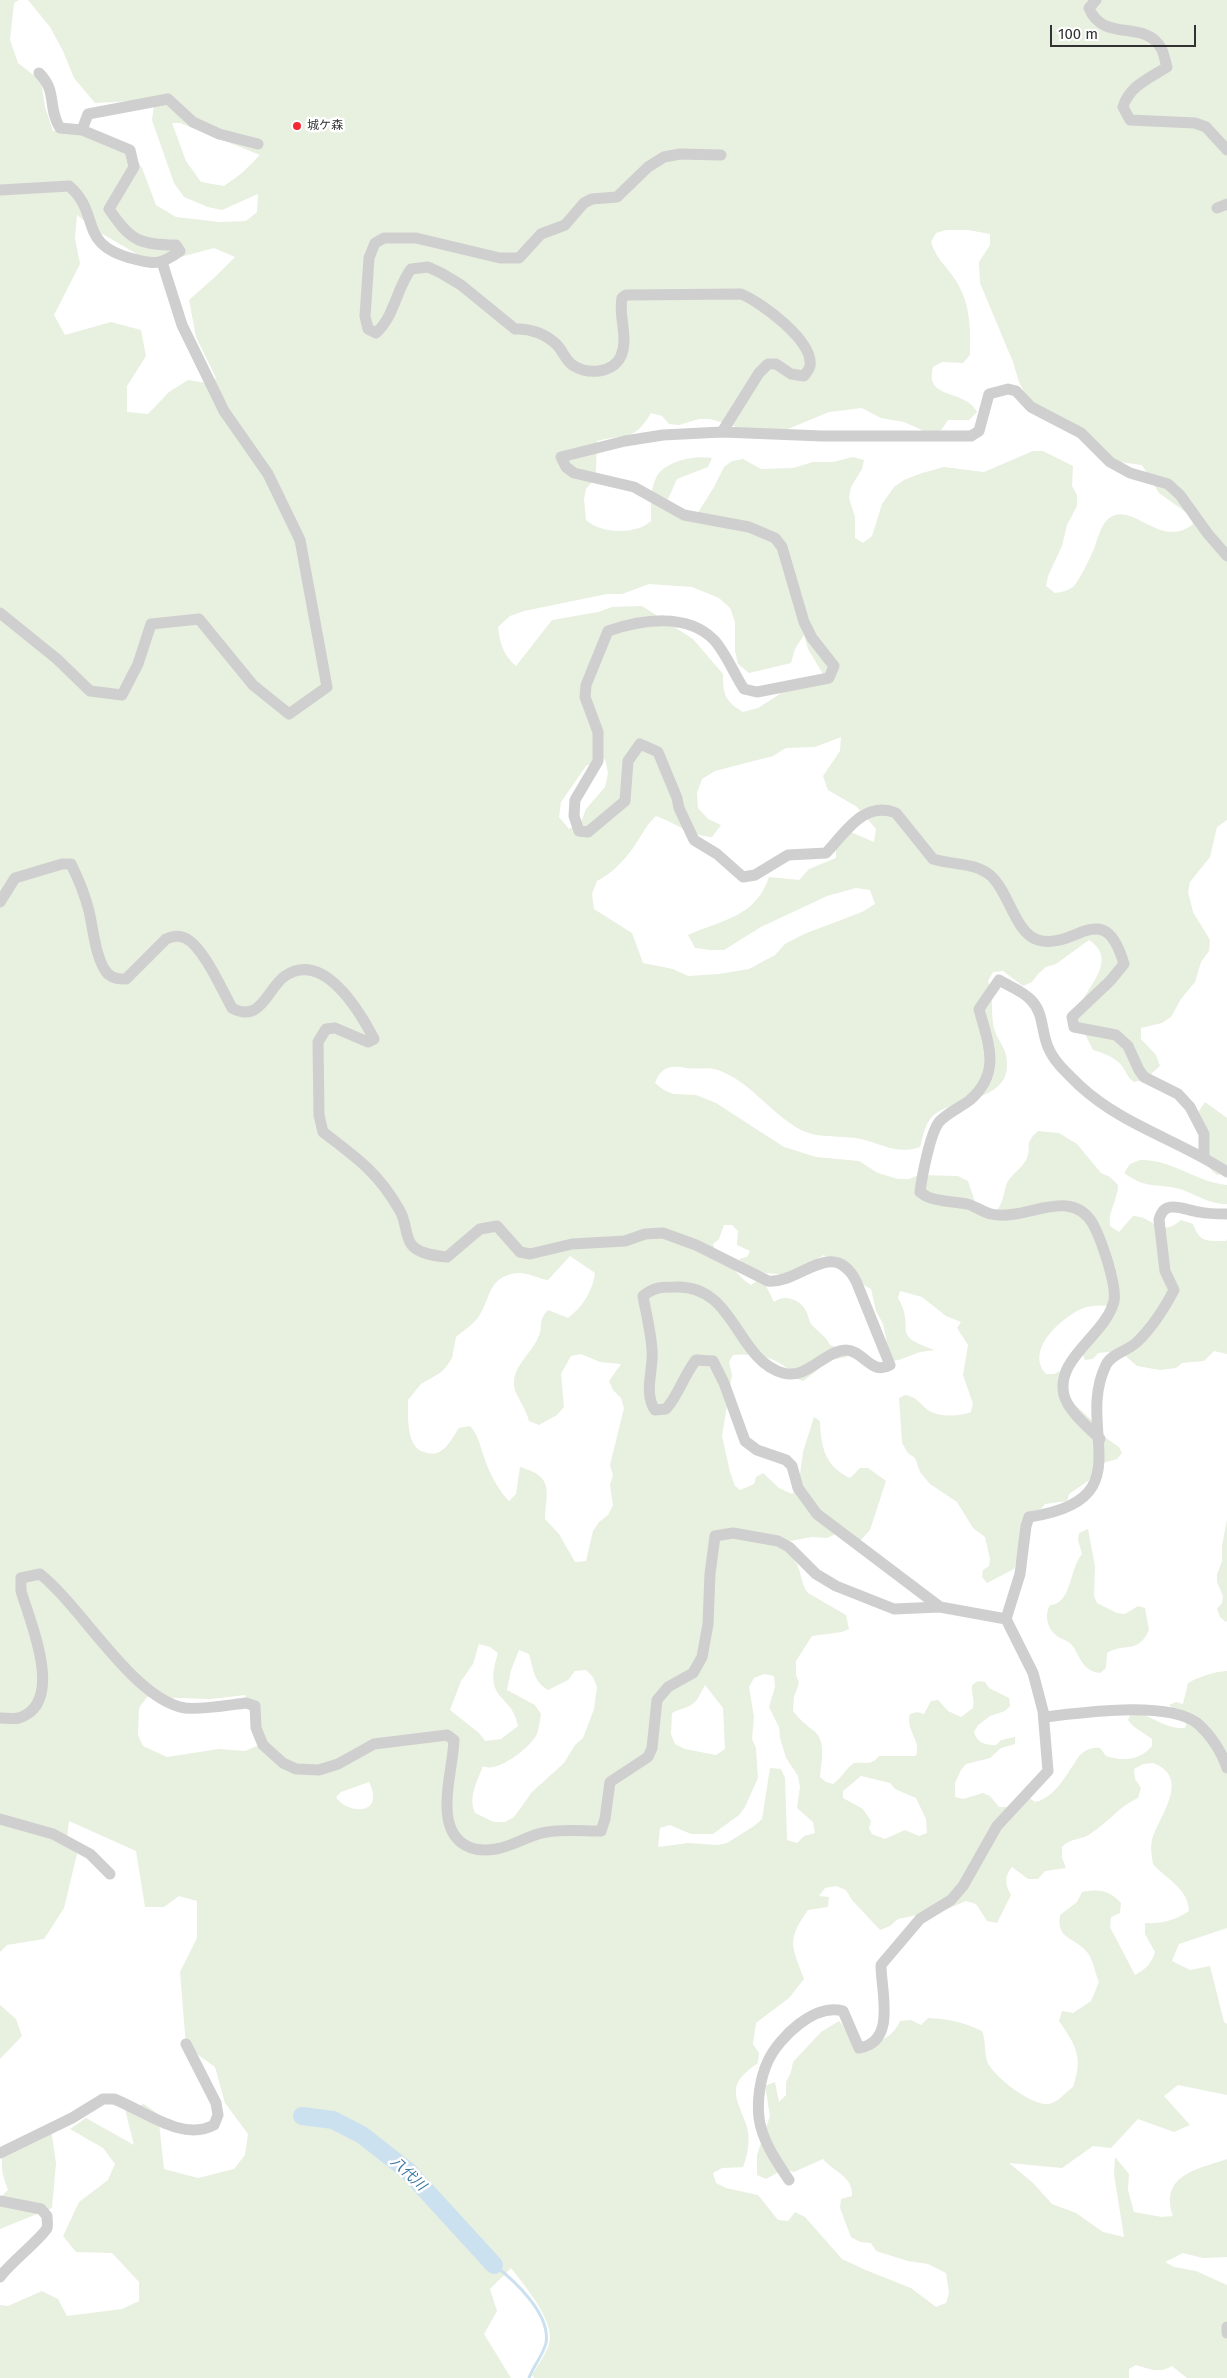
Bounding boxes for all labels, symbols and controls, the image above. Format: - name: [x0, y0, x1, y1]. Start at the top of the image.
- scale bar: [1052, 15, 1198, 47]
- text: 100 m: [1058, 25, 1098, 43]
- place label: 城ケ森: [307, 119, 343, 133]
- marker: 城ケ森: [291, 120, 303, 132]
- water label: 八代川: [387, 2154, 429, 2194]

